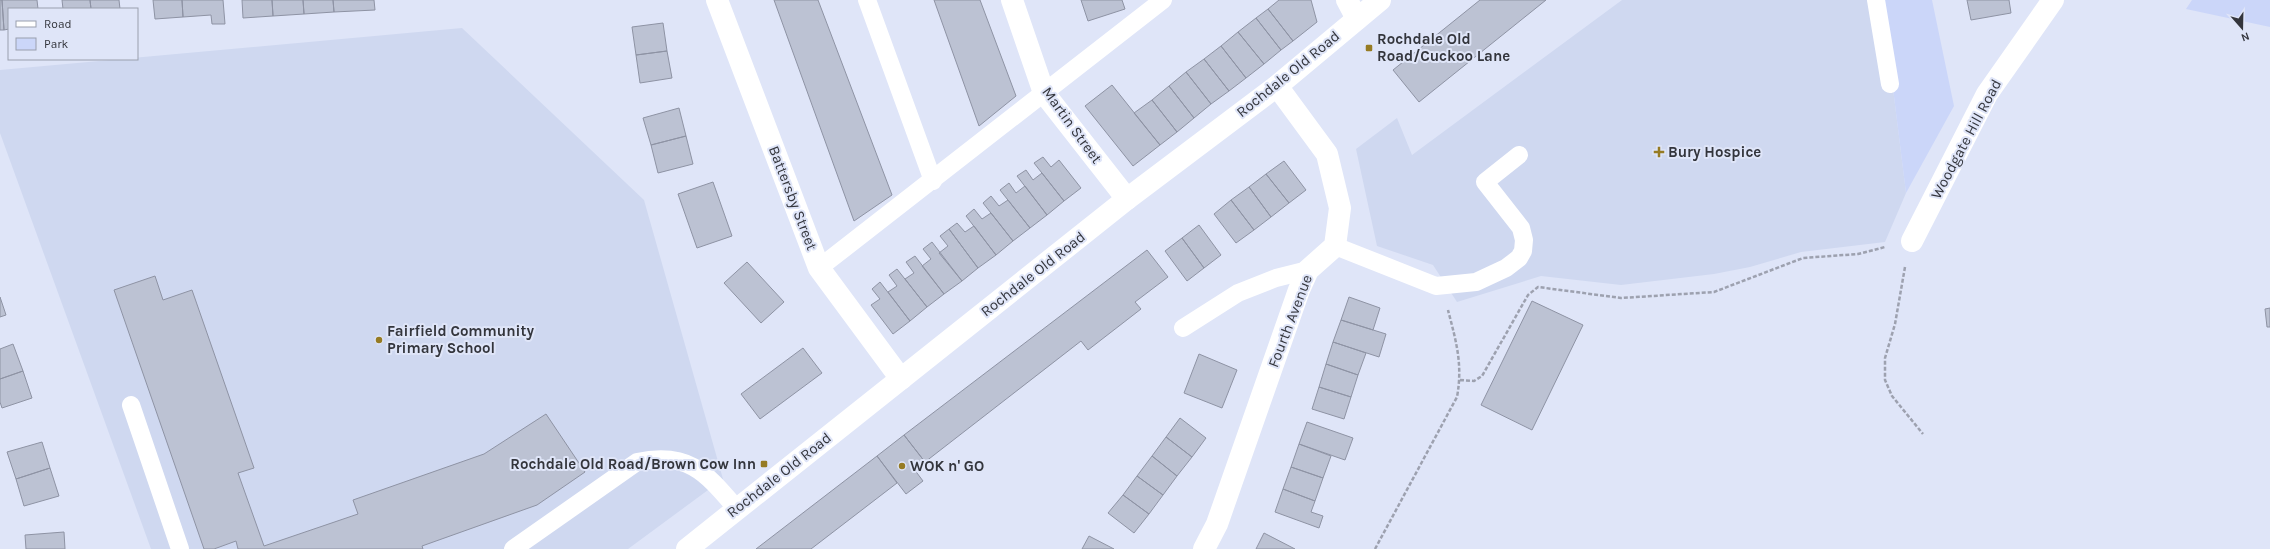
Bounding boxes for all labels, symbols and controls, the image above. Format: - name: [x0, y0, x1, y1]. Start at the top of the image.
- legend: [8, 8, 138, 60]
- north arrow: [2222, 8, 2262, 48]
- text: Road: [44, 17, 72, 31]
- street label: Rochdale Old Road: [1233, 27, 1343, 121]
- text: N: [2239, 29, 2251, 44]
- place label: Rochdale Old Road/Cuckoo Lane: [1377, 30, 1510, 65]
- text: Park: [44, 37, 69, 51]
- marker: Rochdale Old Road/Cuckoo Lane: [1364, 43, 1374, 53]
- street label: Woodgate Hill Road: [1927, 76, 2005, 202]
- street label: Martin Street: [1038, 83, 1106, 167]
- street label: Battersby Street: [765, 143, 821, 253]
- place label: Bury Hospice: [1668, 143, 1761, 161]
- marker: Bury Hospice: [1653, 146, 1665, 158]
- street label: Rochdale Old Road: [977, 228, 1089, 320]
- street label: Fourth Avenue: [1264, 272, 1316, 370]
- place label: Fairfield Community Primary School: [387, 322, 534, 357]
- marker: Fairfield Community Primary School: [374, 335, 384, 345]
- street label: Rochdale Old Road: [723, 429, 835, 521]
- place label: Rochdale Old Road/Brown Cow Inn: [510, 455, 756, 473]
- place label: WOK n' GO: [910, 457, 984, 475]
- marker: Rochdale Old Road/Brown Cow Inn: [759, 459, 769, 469]
- marker: WOK n' GO: [897, 461, 907, 471]

